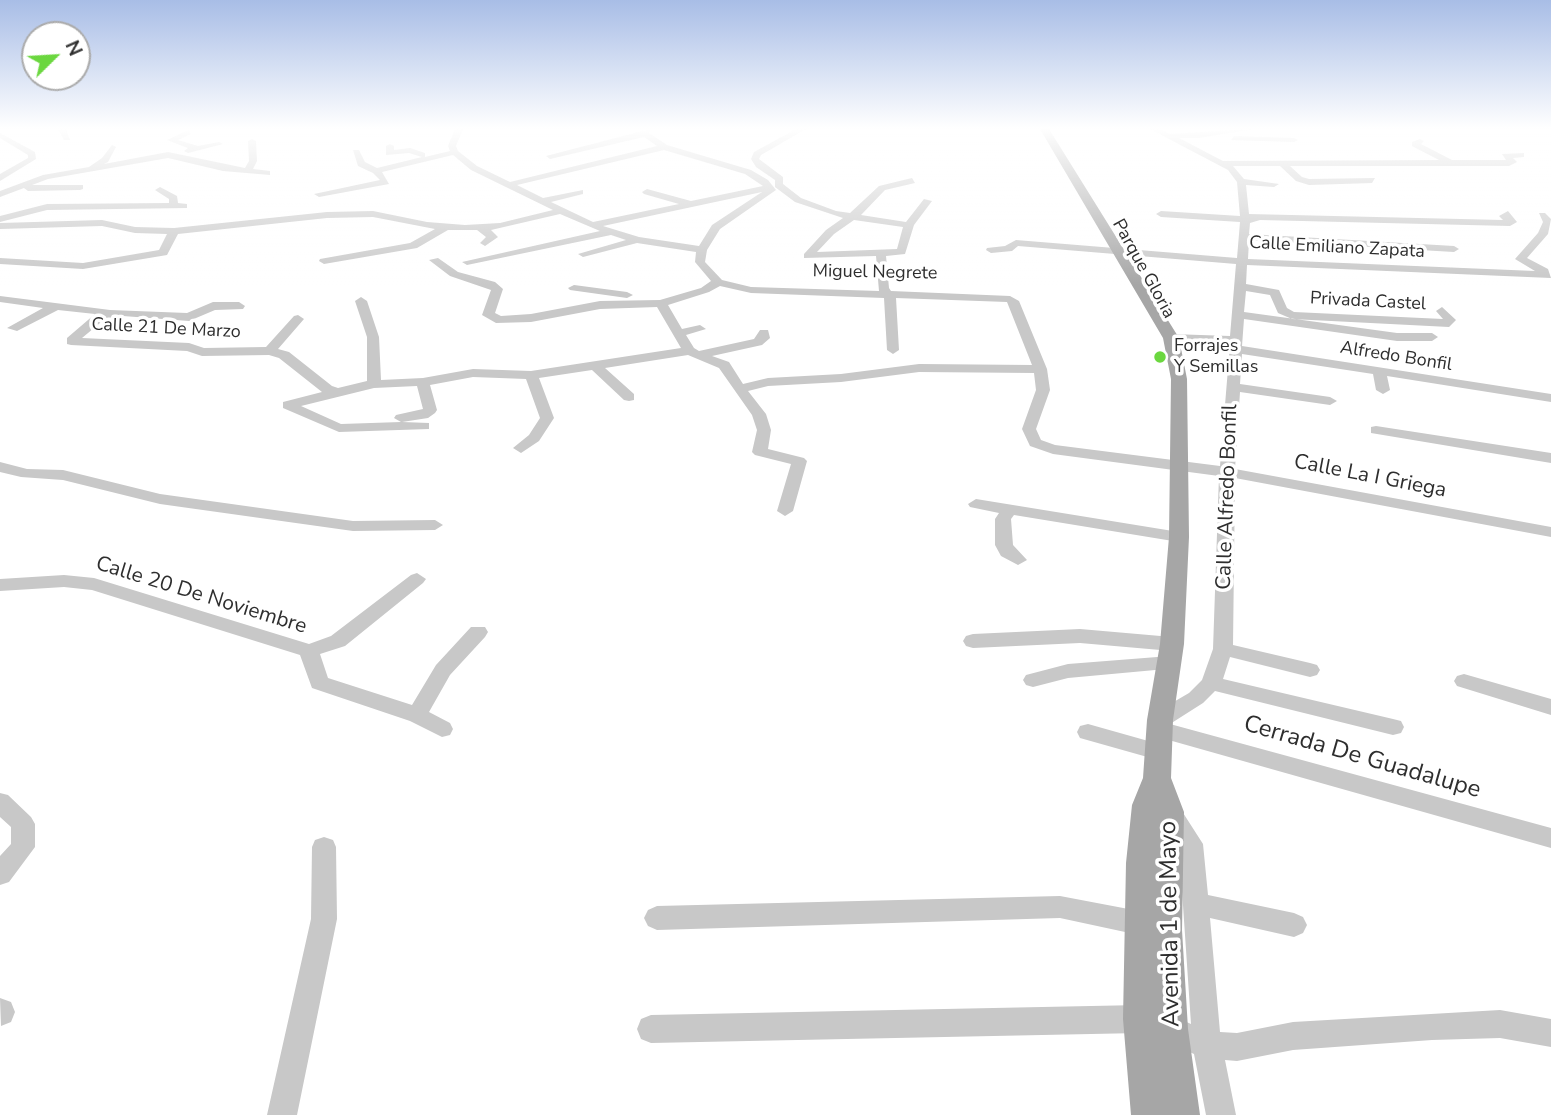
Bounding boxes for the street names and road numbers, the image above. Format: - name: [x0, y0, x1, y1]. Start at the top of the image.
- street label: Parque Gloria: [1107, 216, 1179, 322]
- street label: Calle Emiliano Zapata: [1249, 233, 1425, 263]
- street label: Miguel Negrete: [812, 261, 938, 285]
- street label: Privada Castel: [1309, 288, 1427, 316]
- street label: Calle 21 De Marzo: [91, 314, 241, 344]
- street label: Alfredo Bonfil: [1338, 337, 1454, 377]
- street label: Calle Alfredo Bonfil: [1212, 404, 1244, 590]
- street label: Calle La I Griega: [1292, 450, 1448, 504]
- street label: Calle 20 De Noviembre: [92, 552, 310, 640]
- street label: Cerrada De Guadalupe: [1240, 710, 1484, 806]
- street label: Avenida 1 de Mayo: [1155, 821, 1187, 1027]

